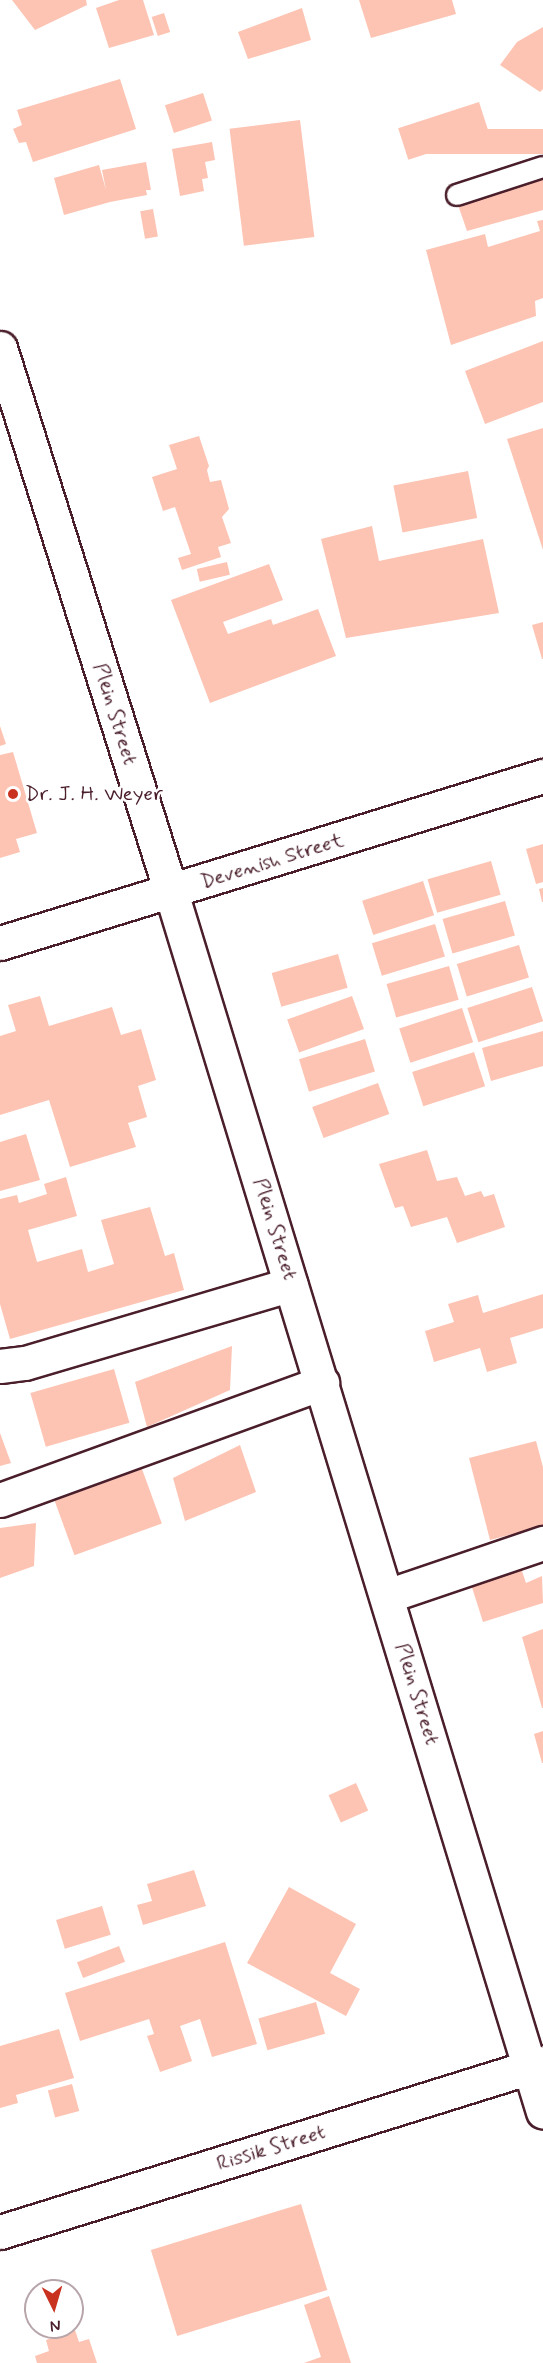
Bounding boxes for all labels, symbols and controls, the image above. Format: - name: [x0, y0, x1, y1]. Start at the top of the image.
- street label: Plein Street: [87, 658, 143, 770]
- place label: Dr. J. H. Weyer: [25, 781, 163, 807]
- marker: Dr. J. H. Weyer: [6, 787, 20, 801]
- street label: Devenish Street: [198, 827, 346, 895]
- street label: Plein Street: [247, 1173, 303, 1285]
- street label: Plein Street: [389, 1638, 445, 1750]
- street label: Rissik Street: [212, 2119, 330, 2177]
- north arrow: [24, 2279, 84, 2339]
- text: N: [49, 2315, 62, 2336]

